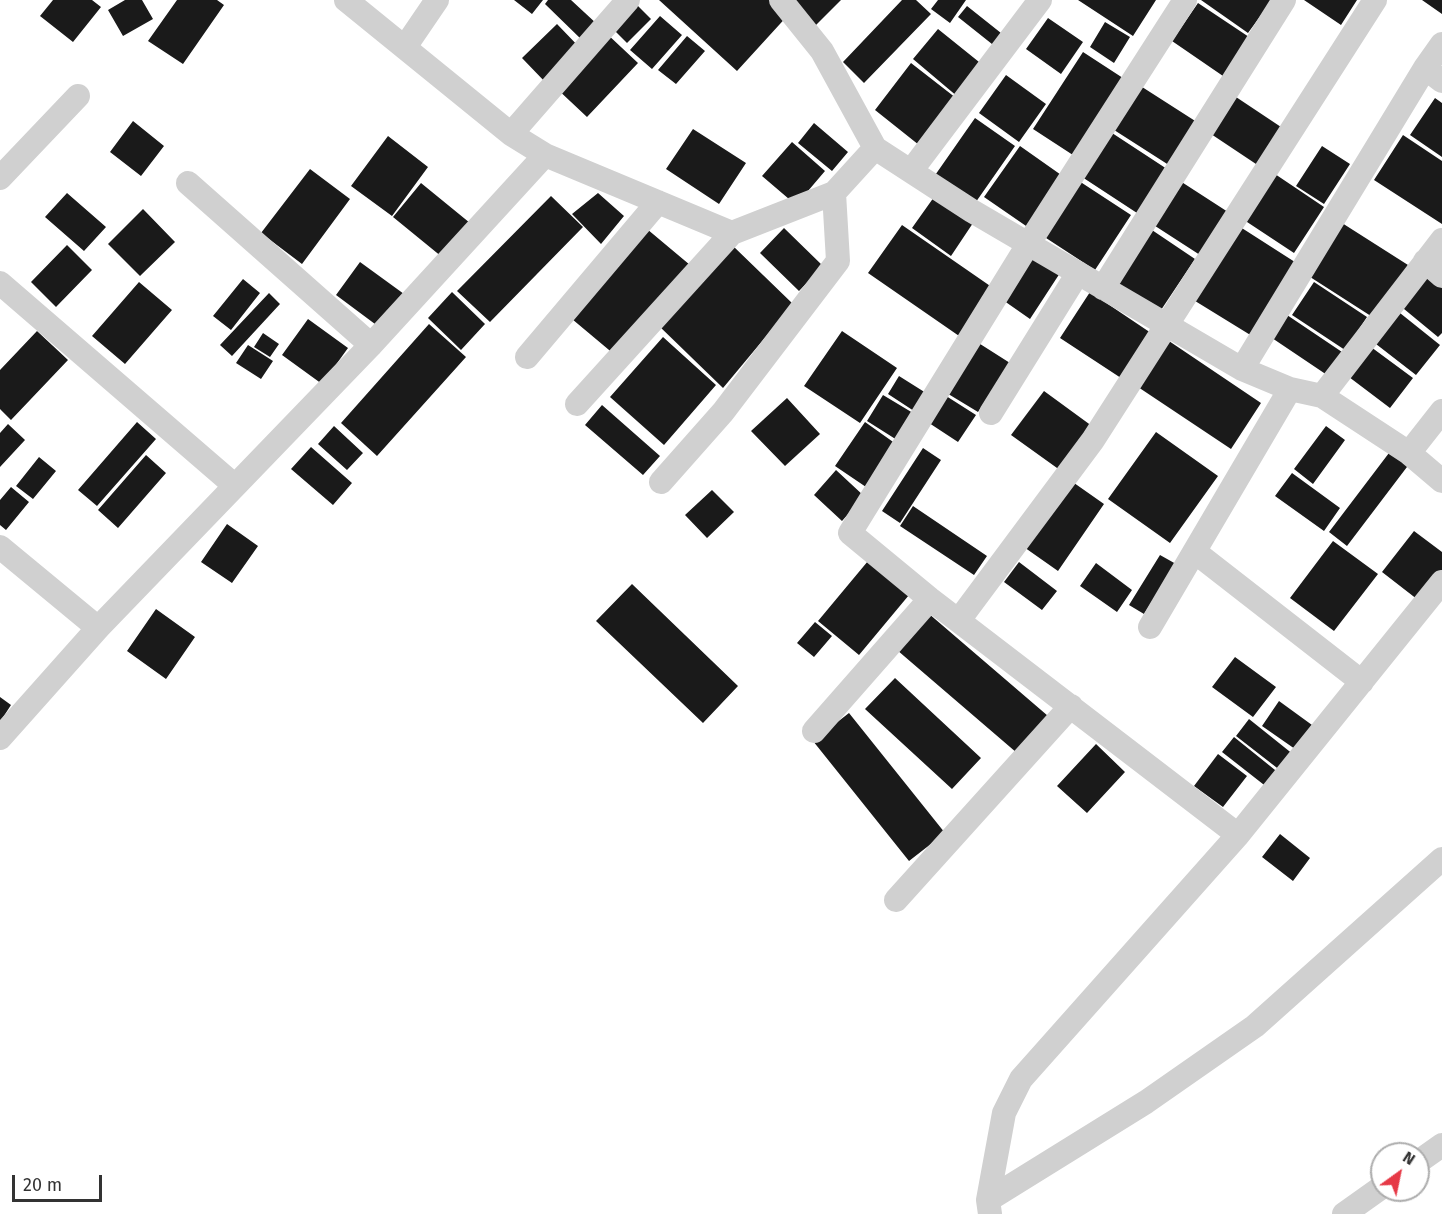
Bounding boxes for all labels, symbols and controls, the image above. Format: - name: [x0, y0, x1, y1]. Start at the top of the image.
- north arrow: [1370, 1142, 1430, 1202]
- text: N: [1399, 1147, 1419, 1169]
- scale bar: [15, 1163, 105, 1201]
- text: 20 m: [23, 1174, 62, 1196]

